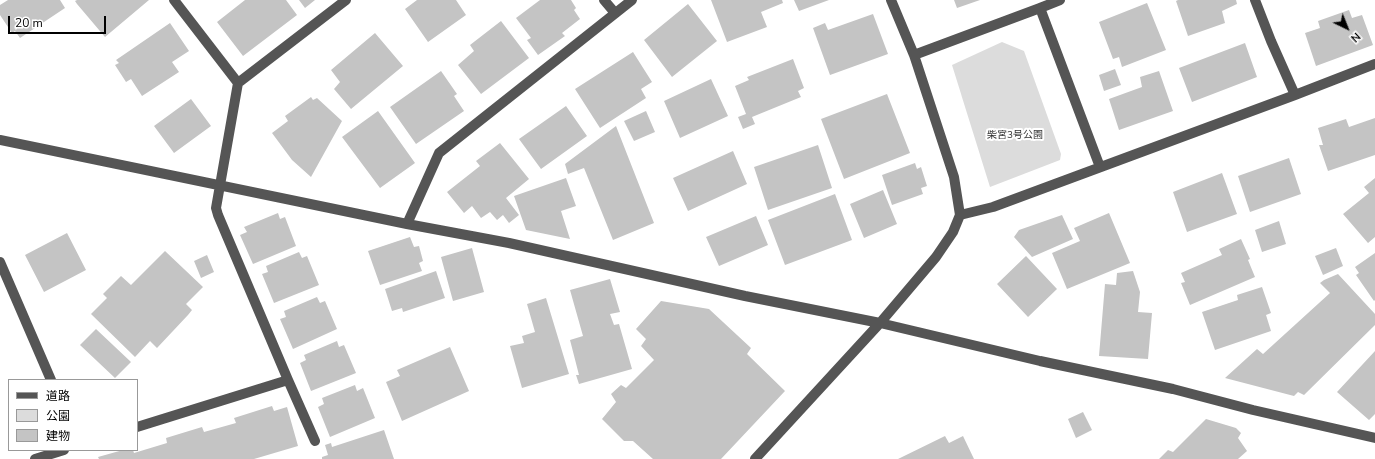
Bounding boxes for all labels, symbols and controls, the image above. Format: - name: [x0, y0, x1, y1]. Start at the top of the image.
- scale bar: [10, 8, 108, 34]
- north arrow: [1327, 8, 1367, 48]
- text: 20 m: [15, 15, 43, 31]
- text: N: [1347, 29, 1364, 45]
- park label: 柴宮3号公園: [987, 130, 1043, 142]
- legend: [8, 379, 138, 451]
- text: 道路: [46, 388, 70, 404]
- text: 公園: [46, 408, 70, 424]
- text: 建物: [46, 428, 70, 444]

